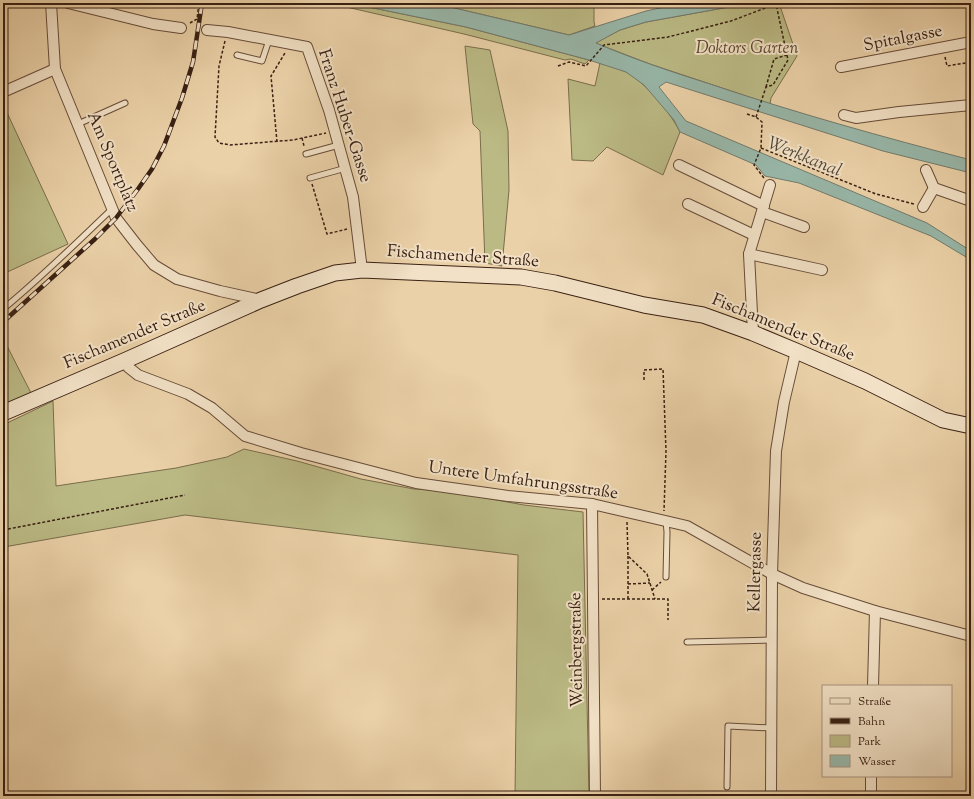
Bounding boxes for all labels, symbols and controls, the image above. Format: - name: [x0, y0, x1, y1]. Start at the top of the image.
- street label: Spitalgasse: [861, 20, 945, 58]
- park label: Doktors Garten: [696, 37, 798, 61]
- street label: Franz Huber-Gasse: [311, 46, 377, 186]
- street label: Am Sportplatz: [80, 108, 144, 216]
- water label: Werkkanal: [763, 131, 845, 185]
- street label: Fischamender Straße: [386, 240, 540, 274]
- street label: Fischamender Straße: [708, 288, 858, 368]
- street label: Fischamender Straße: [60, 294, 210, 376]
- street label: Untere Umfahrungsstraße: [427, 456, 620, 506]
- street label: Kellergasse: [743, 532, 769, 612]
- street label: Weinbergstraße: [564, 592, 590, 708]
- legend: [822, 685, 952, 777]
- text: Straße: [858, 693, 892, 711]
- text: Bahn: [858, 713, 885, 731]
- text: Park: [858, 733, 881, 751]
- text: Wasser: [858, 753, 896, 771]

